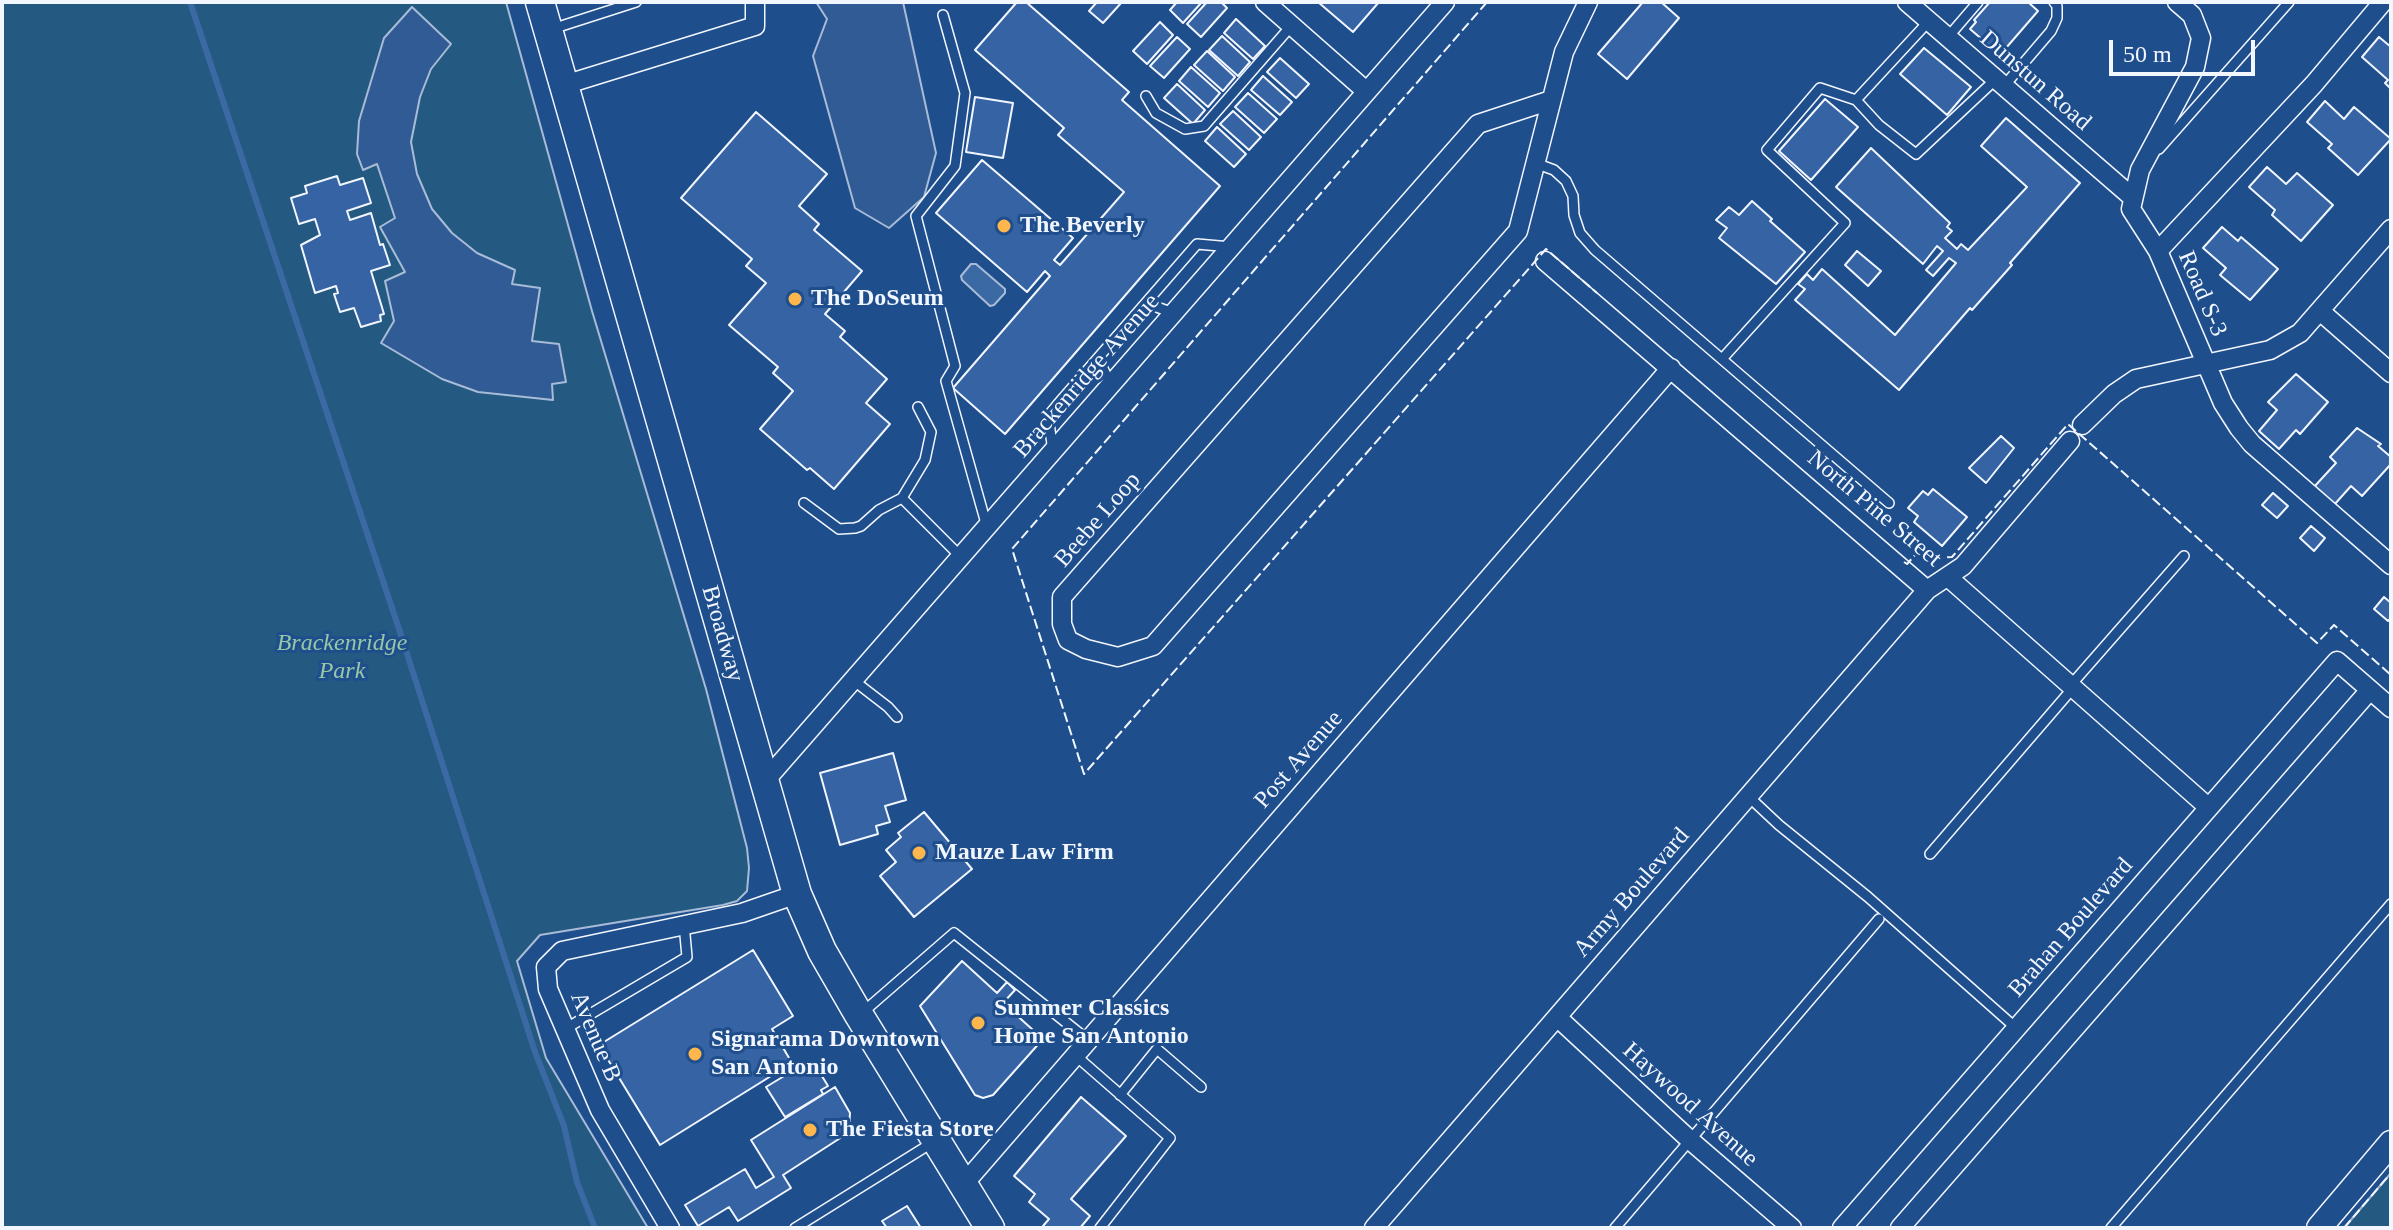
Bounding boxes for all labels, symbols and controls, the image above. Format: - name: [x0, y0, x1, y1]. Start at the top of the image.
- scale bar: [2113, 24, 2259, 74]
- street label: Dunstun Road: [1973, 25, 2097, 137]
- text: 50 m: [2123, 41, 2172, 67]
- place label: The Beverly: [1020, 212, 1145, 240]
- marker: The Beverly: [995, 217, 1013, 235]
- street label: Road S-3: [2171, 247, 2233, 341]
- place label: The DoSeum: [811, 285, 944, 313]
- street label: Brackenridge Avenue: [1008, 288, 1166, 464]
- marker: The DoSeum: [786, 290, 804, 308]
- street label: North Pine Street: [1801, 444, 1947, 574]
- street label: Beebe Loop: [1049, 467, 1147, 573]
- street label: Broadway: [695, 583, 749, 685]
- park label: Brackenridge Park: [277, 630, 407, 686]
- street label: Post Avenue: [1249, 705, 1349, 815]
- street label: Army Boulevard: [1568, 822, 1696, 964]
- place label: Mauze Law Firm: [935, 839, 1114, 867]
- marker: Mauze Law Firm: [910, 844, 928, 862]
- street label: Brahan Boulevard: [2003, 852, 2139, 1004]
- street label: Avenue B: [563, 988, 627, 1086]
- place label: Summer Classics Home San Antonio: [994, 995, 1189, 1051]
- marker: Summer Classics Home San Antonio: [969, 1014, 987, 1032]
- place label: Signarama Downtown San Antonio: [711, 1026, 940, 1082]
- street label: Haywood Avenue: [1616, 1037, 1764, 1173]
- marker: Signarama Downtown San Antonio: [686, 1045, 704, 1063]
- place label: The Fiesta Store: [826, 1116, 994, 1144]
- marker: The Fiesta Store: [801, 1121, 819, 1139]

